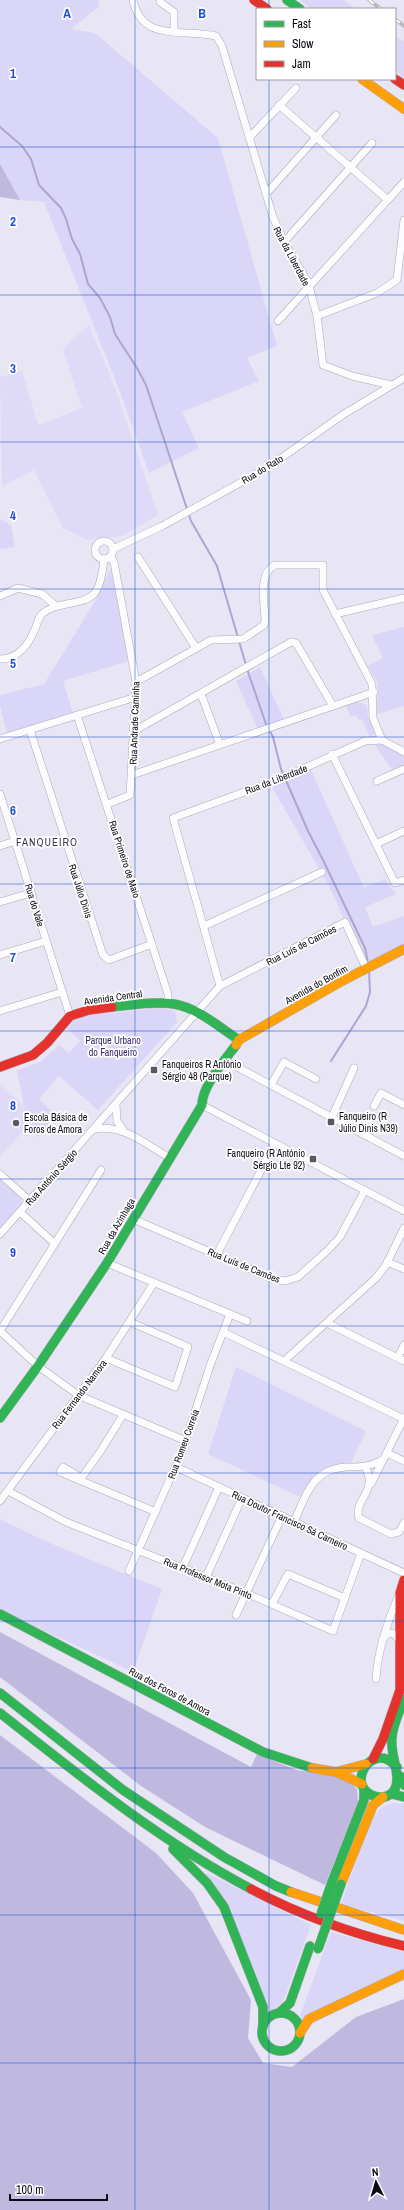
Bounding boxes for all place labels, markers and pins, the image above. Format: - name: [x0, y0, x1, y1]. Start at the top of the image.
- place label: Fanqueiros R António Sérgio 48 (Parque): [162, 1058, 242, 1083]
- marker: Fanqueiros R António Sérgio 48 (Parque): [149, 1065, 159, 1075]
- place label: Fanqueiro (R Júlio Dinis N39): [339, 1110, 398, 1135]
- place label: Escola Básica de Foros de Amora: [24, 1111, 88, 1136]
- marker: Fanqueiro (R Júlio Dinis N39): [326, 1117, 336, 1127]
- marker: Escola Básica de Foros de Amora: [11, 1118, 21, 1128]
- place label: Fanqueiro (R António Sérgio Lte 92): [227, 1147, 305, 1172]
- marker: Fanqueiro (R António Sérgio Lte 92): [308, 1154, 318, 1164]

